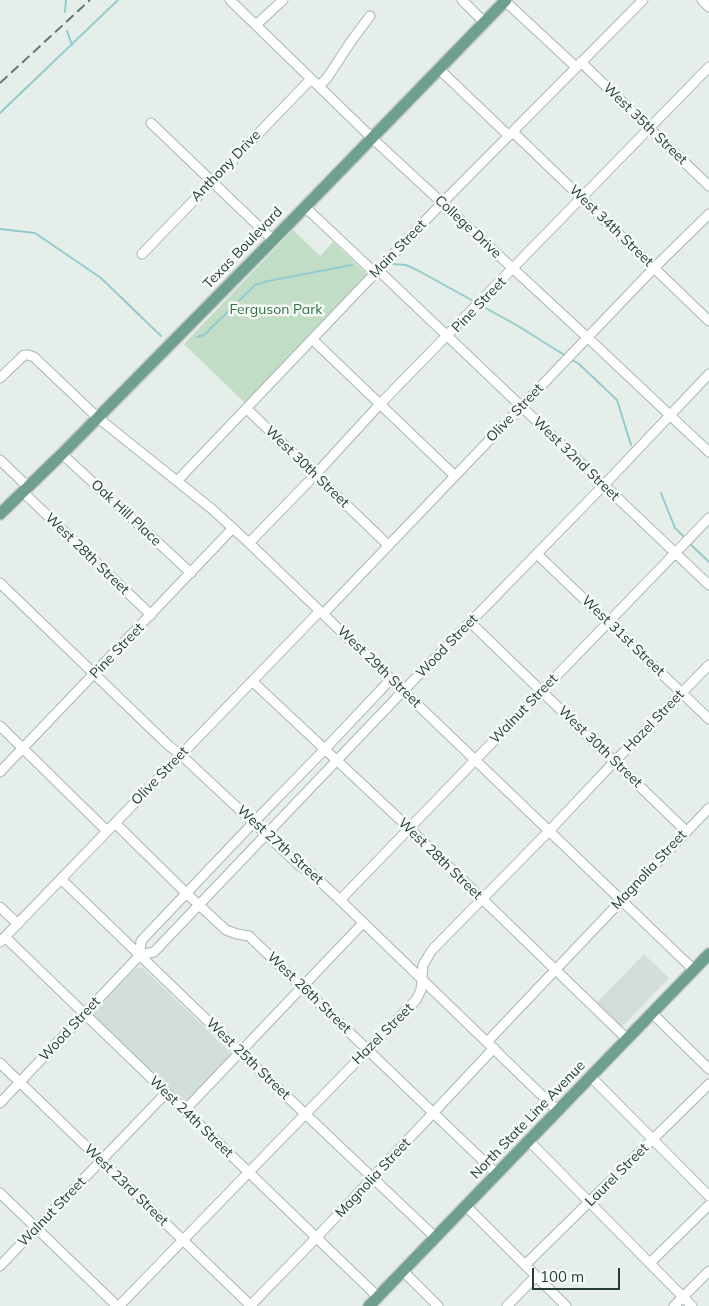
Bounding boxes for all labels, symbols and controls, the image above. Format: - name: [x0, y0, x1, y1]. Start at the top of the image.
- street label: West 35th Street: [600, 80, 690, 168]
- street label: Anthony Drive: [188, 127, 264, 205]
- street label: West 34th Street: [566, 182, 656, 270]
- street label: College Drive: [431, 192, 505, 262]
- street label: Texas Boulevard: [200, 204, 286, 292]
- street label: Main Street: [366, 216, 430, 282]
- street label: Pine Street: [448, 274, 510, 336]
- park label: Ferguson Park: [230, 302, 322, 318]
- street label: Olive Street: [483, 380, 547, 446]
- street label: West 32nd Street: [529, 414, 623, 504]
- street label: West 30th Street: [262, 423, 352, 511]
- street label: Oak Hill Place: [87, 476, 165, 550]
- street label: West 28th Street: [42, 510, 132, 598]
- street label: West 31st Street: [578, 592, 668, 680]
- street label: Wood Street: [413, 611, 481, 681]
- street label: Pine Street: [86, 620, 148, 682]
- street label: West 29th Street: [334, 623, 424, 711]
- street label: Walnut Street: [487, 671, 561, 747]
- street label: Hazel Street: [620, 687, 688, 755]
- street label: West 30th Street: [555, 703, 645, 791]
- street label: Olive Street: [128, 743, 192, 809]
- street label: West 27th Street: [233, 802, 327, 888]
- street label: West 28th Street: [395, 815, 485, 903]
- street label: Magnolia Street: [608, 827, 690, 913]
- street label: West 26th Street: [264, 949, 354, 1037]
- street label: Wood Street: [36, 993, 104, 1065]
- street label: Hazel Street: [349, 1000, 417, 1068]
- street label: West 25th Street: [203, 1015, 293, 1103]
- street label: North State Line Avenue: [467, 1057, 589, 1183]
- street label: West 24th Street: [146, 1073, 236, 1161]
- street label: Magnolia Street: [332, 1135, 414, 1221]
- street label: Laurel Street: [582, 1140, 652, 1210]
- street label: West 23rd Street: [80, 1141, 172, 1229]
- street label: Walnut Street: [15, 1174, 89, 1250]
- scale bar: [534, 1258, 622, 1290]
- text: 100 m: [540, 1267, 584, 1286]

